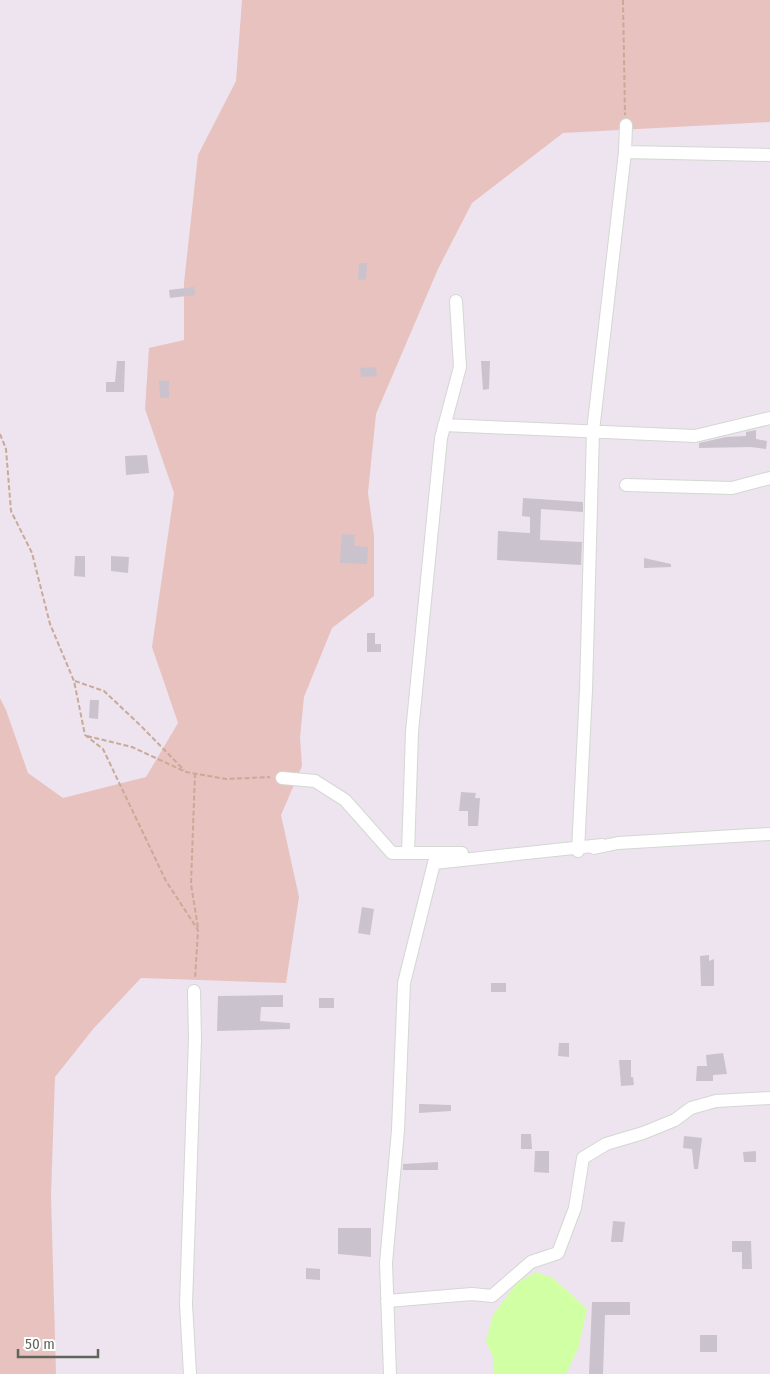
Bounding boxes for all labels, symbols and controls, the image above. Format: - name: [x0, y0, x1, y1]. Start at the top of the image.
- scale bar: [18, 1326, 98, 1358]
- text: 50 m: [25, 1335, 55, 1353]

